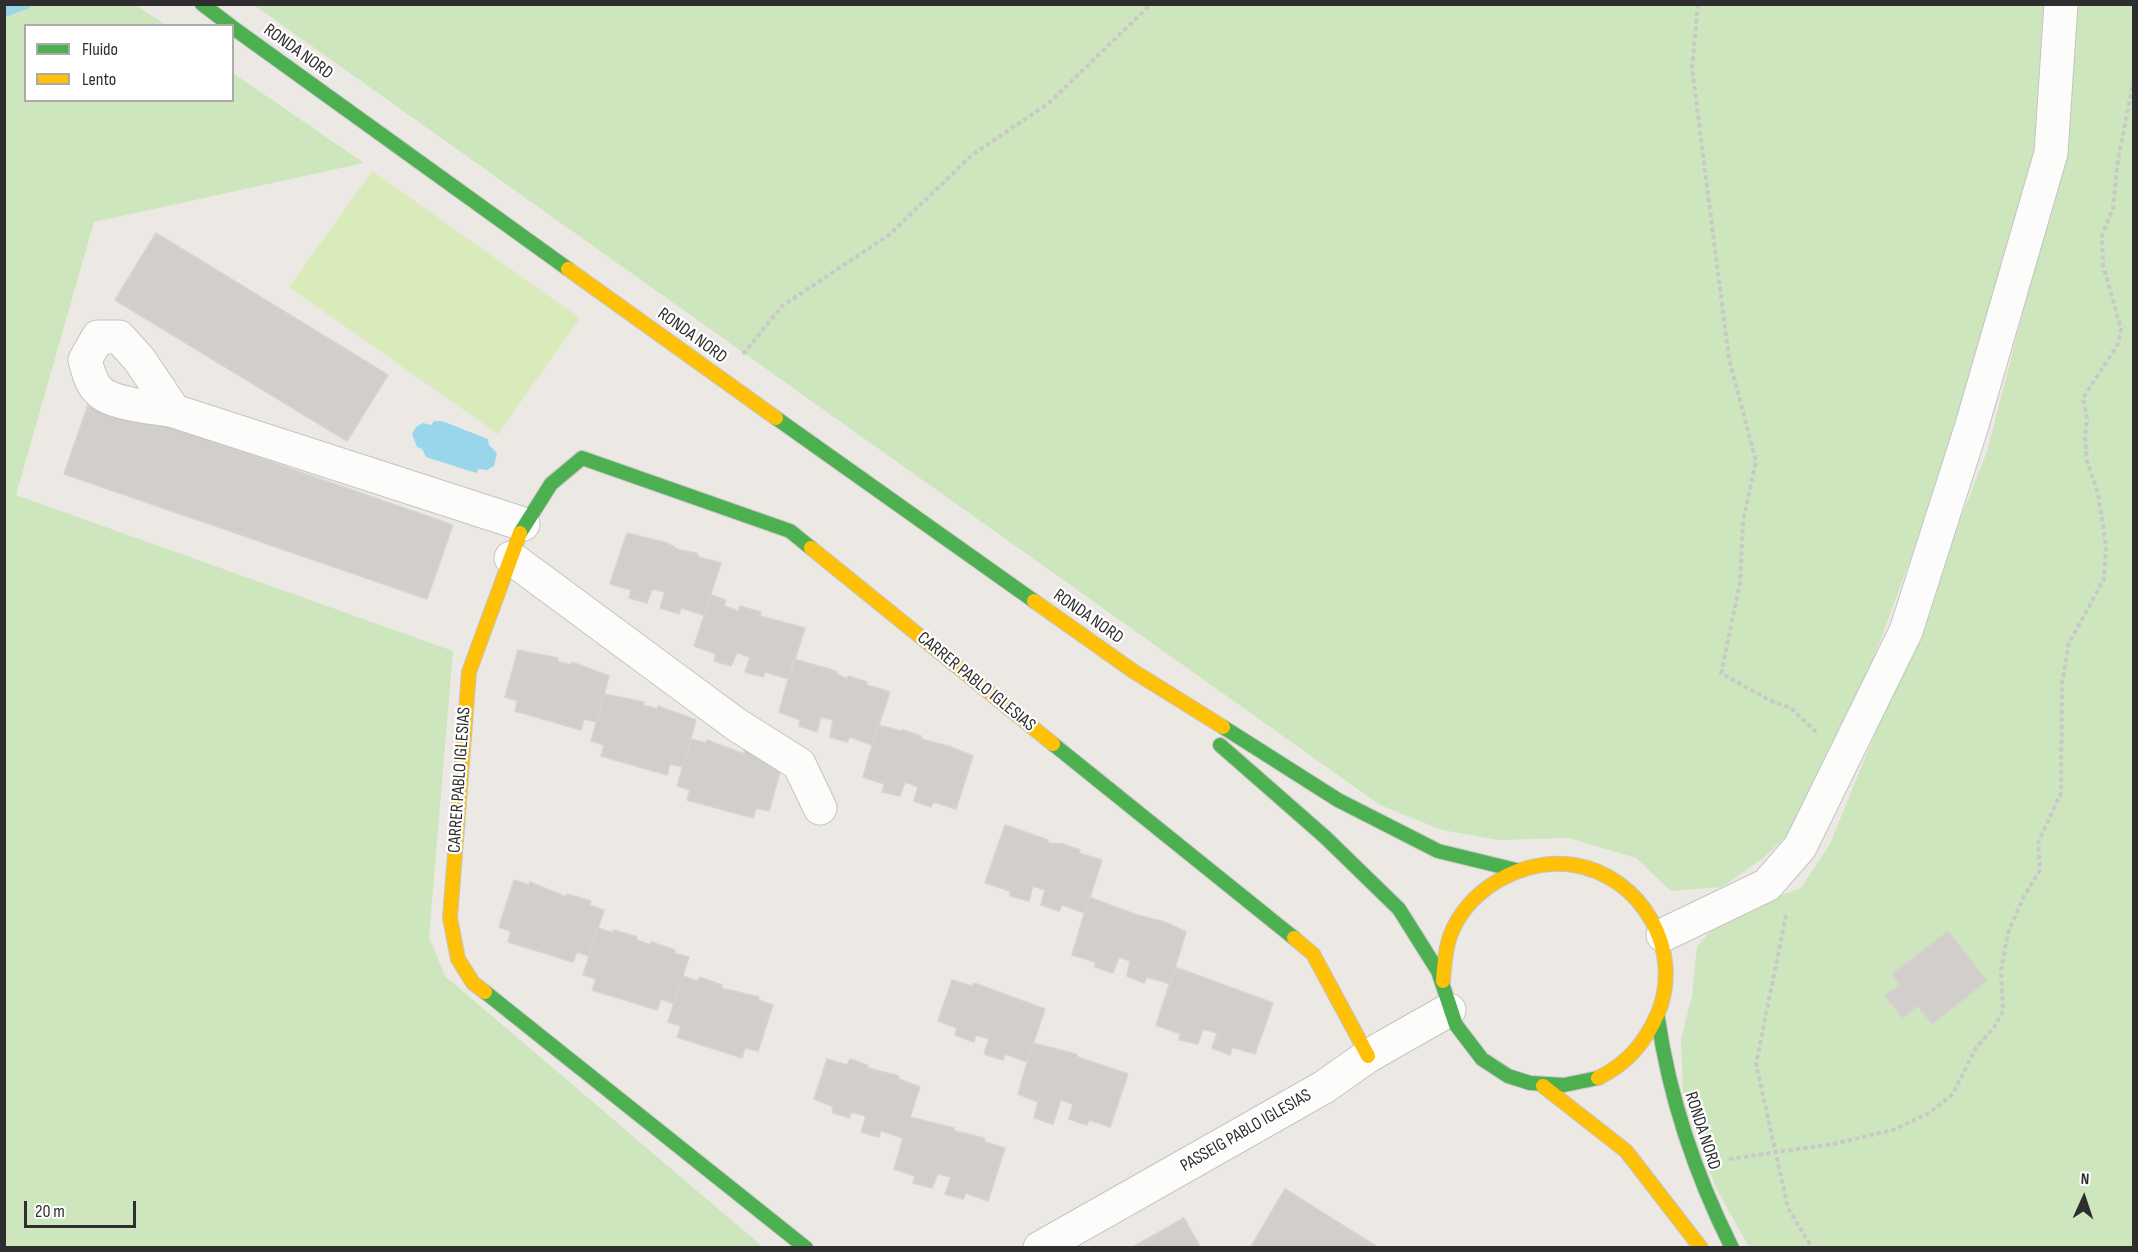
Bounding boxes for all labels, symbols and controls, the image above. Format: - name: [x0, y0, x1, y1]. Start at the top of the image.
- street label: RONDA NORD: [259, 20, 337, 84]
- legend: [24, 24, 234, 102]
- text: Fluido: [82, 39, 118, 60]
- text: Lento: [82, 69, 116, 90]
- street label: RONDA NORD: [653, 304, 731, 368]
- street label: RONDA NORD: [1049, 585, 1127, 649]
- street label: CARRER PABLO IGLESIAS: [912, 628, 1040, 736]
- street label: CARRER PABLO IGLESIAS: [444, 706, 476, 854]
- street label: PASSEIG PABLO IGLESIAS: [1177, 1085, 1315, 1177]
- street label: RONDA NORD: [1679, 1089, 1725, 1173]
- north arrow: [2054, 1168, 2114, 1228]
- text: N: [2080, 1170, 2090, 1189]
- scale bar: [27, 1189, 140, 1227]
- text: 20 m: [35, 1201, 65, 1222]

